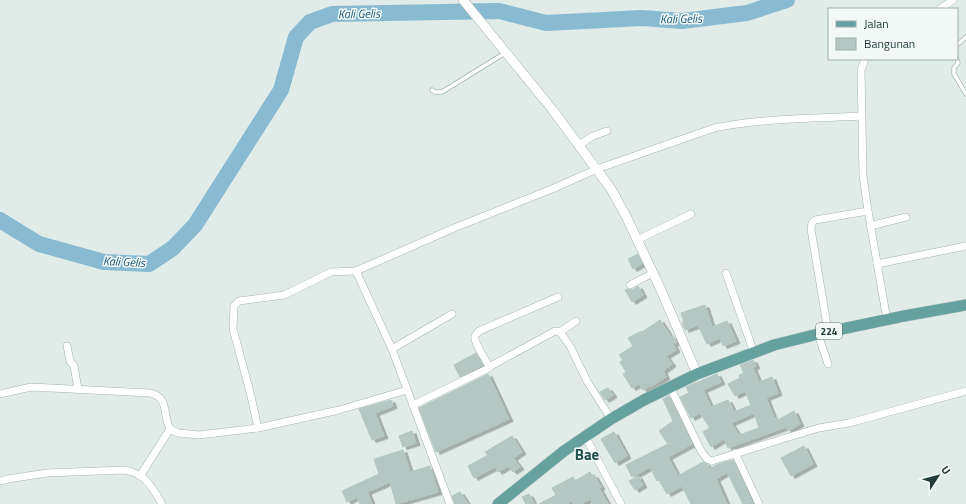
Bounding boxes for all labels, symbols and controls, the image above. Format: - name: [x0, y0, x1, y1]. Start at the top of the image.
- water label: Kali Gelis: [338, 4, 381, 23]
- legend: [828, 8, 958, 60]
- water label: Kali Gelis: [660, 9, 703, 28]
- text: Jalan: [864, 14, 889, 33]
- text: Bangunan: [864, 34, 915, 53]
- water label: Kali Gelis: [102, 251, 147, 272]
- road number: 224: [816, 323, 842, 339]
- district label: Bae: [575, 443, 600, 466]
- north arrow: [918, 456, 958, 496]
- text: U: [938, 463, 955, 478]

